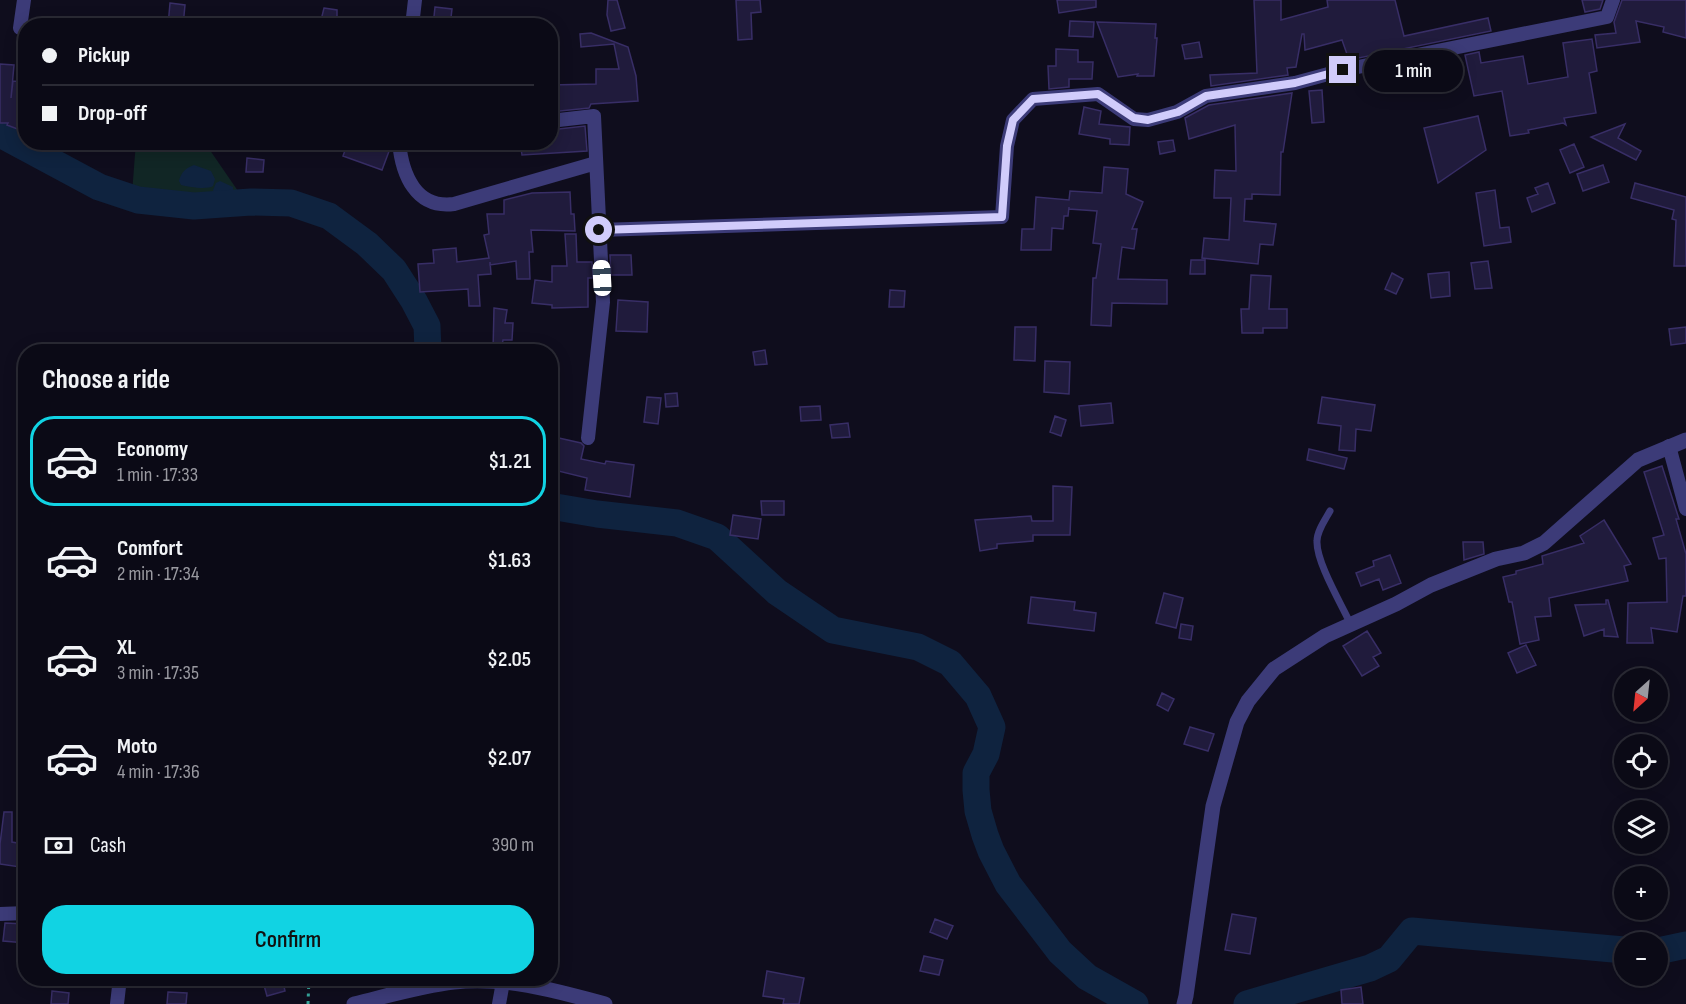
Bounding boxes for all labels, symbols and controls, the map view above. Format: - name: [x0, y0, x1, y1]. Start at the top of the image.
- text: Pickup: [78, 42, 130, 69]
- callout: 1 min: [1364, 49, 1463, 91]
- route end: [1329, 56, 1356, 83]
- text: 1 min: [1395, 59, 1432, 83]
- text: Drop-off: [78, 100, 147, 127]
- route start: [585, 216, 612, 243]
- car: [592, 260, 612, 296]
- text: Choose a ride: [42, 364, 170, 396]
- icon: car: [45, 434, 99, 488]
- text: Economy: [117, 436, 188, 463]
- text: $1.21: [488, 448, 531, 475]
- text: 1 min · 17:33: [117, 463, 198, 487]
- icon: car: [45, 533, 99, 587]
- text: Comfort: [117, 535, 183, 562]
- text: $1.63: [487, 547, 531, 574]
- text: 2 min · 17:34: [117, 562, 199, 586]
- icon: car: [45, 632, 99, 686]
- text: XL: [117, 634, 136, 661]
- text: $2.05: [487, 646, 531, 673]
- text: 3 min · 17:35: [117, 661, 199, 685]
- north arrow: [1614, 668, 1668, 722]
- map controls: [1614, 668, 1668, 986]
- icon: car: [45, 731, 99, 785]
- text: Moto: [117, 733, 157, 760]
- button: locate: [1614, 734, 1668, 788]
- text: $2.07: [487, 745, 531, 772]
- text: 4 min · 17:36: [117, 760, 200, 784]
- button: layers: [1614, 800, 1668, 854]
- icon: cash: [42, 829, 75, 862]
- text: Cash: [90, 832, 126, 859]
- text: 390 m: [492, 833, 534, 857]
- button: +: [1614, 866, 1668, 920]
- button: Confirm: [42, 905, 534, 974]
- button: −: [1614, 932, 1668, 986]

